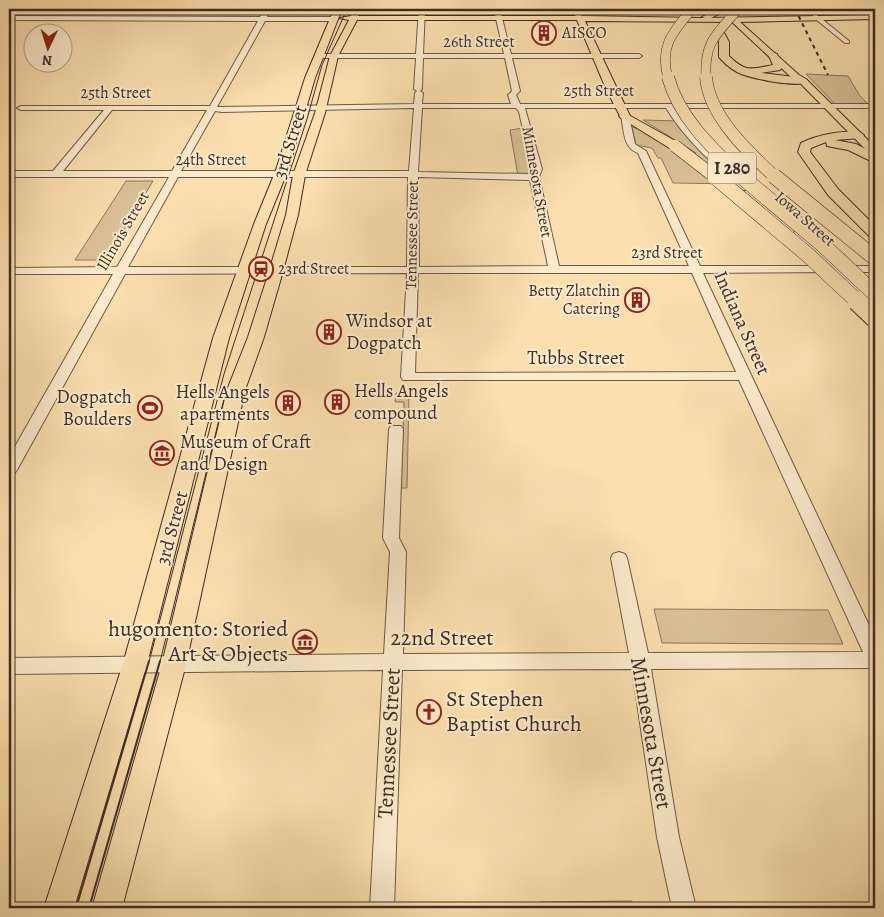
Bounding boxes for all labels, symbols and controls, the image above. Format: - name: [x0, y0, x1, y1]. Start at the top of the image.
- building icon: AISCO: [531, 20, 557, 46]
- north arrow: [22, 22, 72, 72]
- place label: AISCO: [561, 22, 607, 44]
- street label: 26th Street: [443, 31, 515, 53]
- text: N: [41, 51, 53, 70]
- street label: 25th Street: [564, 80, 634, 102]
- street label: 25th Street: [81, 82, 151, 104]
- street label: 3rd Street: [267, 102, 313, 182]
- street label: Minnesota Street: [516, 125, 558, 239]
- street label: 24th Street: [175, 149, 247, 171]
- road number: I 280: [708, 152, 756, 184]
- street label: Tennessee Street: [400, 180, 424, 290]
- street label: Iowa Street: [770, 186, 840, 252]
- street label: Illinois Street: [91, 187, 155, 275]
- street label: 23rd Street: [631, 242, 703, 264]
- station icon: 23rd Street: [248, 256, 274, 282]
- place label: 23rd Street: [278, 258, 349, 280]
- street label: Indiana Street: [707, 267, 777, 379]
- place label: Betty Zlatchin Catering: [528, 280, 620, 320]
- building icon: Betty Zlatchin Catering: [624, 287, 650, 313]
- place label: Windsor at Dogpatch: [345, 308, 432, 356]
- building icon: Windsor at Dogpatch: [316, 319, 342, 345]
- street label: Tubbs Street: [527, 345, 625, 371]
- place label: Hells Angels compound: [354, 378, 449, 426]
- place label: Hells Angels apartments: [175, 379, 270, 427]
- place label: Dogpatch Boulders: [56, 384, 132, 432]
- building icon: Hells Angels compound: [324, 389, 350, 415]
- building icon: Hells Angels apartments: [275, 390, 301, 416]
- sports icon: Dogpatch Boulders: [137, 395, 163, 421]
- place label: Museum of Craft and Design: [180, 429, 311, 477]
- museum icon: Museum of Craft and Design: [149, 440, 175, 466]
- street label: 3rd Street: [150, 488, 194, 568]
- place label: hugomento: Storied Art & Objects: [108, 614, 288, 669]
- street label: 22nd Street: [390, 623, 494, 653]
- museum icon: hugomento: Storied Art & Objects: [292, 629, 318, 655]
- street label: Minnesota Street: [623, 654, 679, 812]
- street label: Tennessee Street: [370, 667, 408, 819]
- place label: St Stephen Baptist Church: [446, 684, 582, 739]
- church icon: St Stephen Baptist Church: [416, 699, 442, 725]

